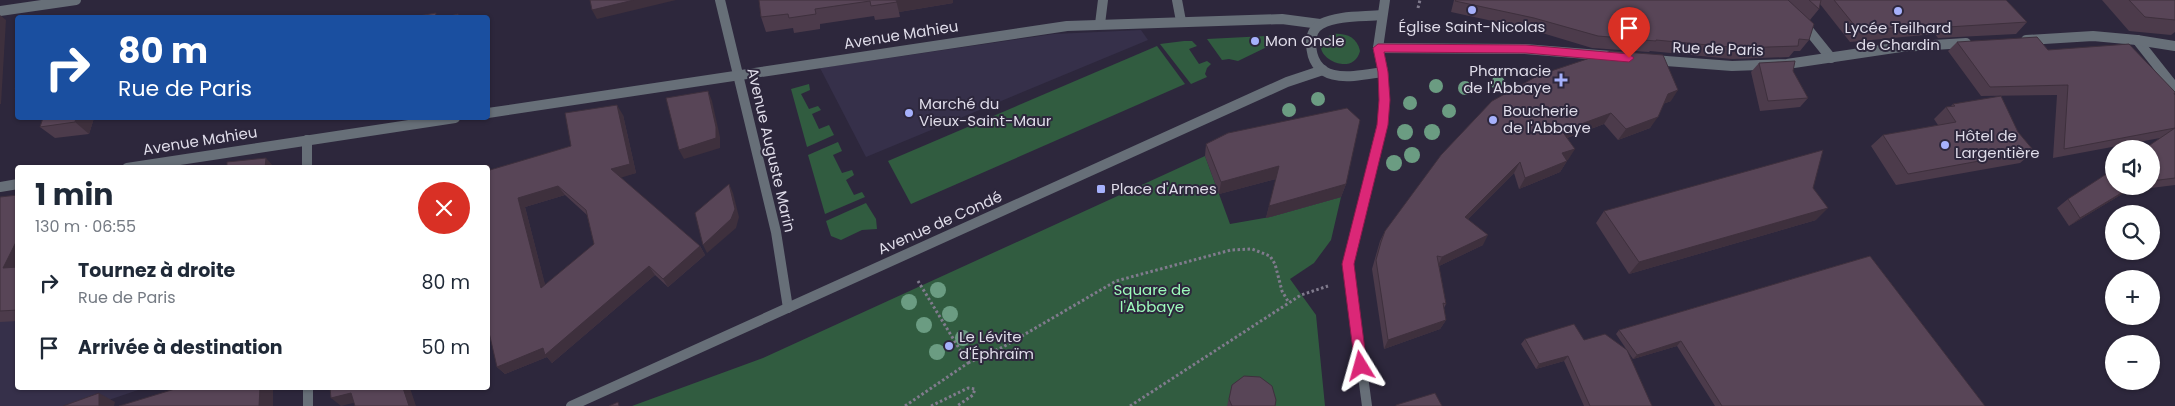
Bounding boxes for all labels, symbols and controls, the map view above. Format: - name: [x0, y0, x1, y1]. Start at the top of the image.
- marker: Église Saint-Nicolas: [1466, 4, 1478, 16]
- marker: Lycée Teilhard de Chardin: [1892, 5, 1904, 17]
- pin: [1608, 7, 1650, 58]
- icon: arrive: [1615, 14, 1643, 42]
- street label: Avenue Mahieu: [842, 15, 960, 54]
- place label: Église Saint-Nicolas: [1399, 16, 1546, 37]
- place label: Lycée Teilhard de Chardin: [1845, 17, 1951, 55]
- text: 80 m: [118, 26, 208, 75]
- place label: Mon Oncle: [1265, 30, 1345, 51]
- icon: right: [35, 35, 100, 100]
- marker: Mon Oncle: [1249, 35, 1261, 47]
- street label: Rue de Paris: [1672, 36, 1764, 61]
- place label: Pharmacie de l'Abbaye: [1463, 60, 1551, 98]
- street label: Avenue Auguste Marin: [742, 66, 801, 234]
- text: Rue de Paris: [118, 73, 252, 104]
- marker: Pharmacie de l'Abbaye: [1555, 74, 1567, 86]
- place label: Marché du Vieux-Saint-Maur: [919, 93, 1052, 131]
- place label: Boucherie de l'Abbaye: [1503, 100, 1591, 138]
- marker: Marché du Vieux-Saint-Maur: [903, 107, 915, 119]
- marker: Boucherie de l'Abbaye: [1487, 114, 1499, 126]
- street label: Avenue Mahieu: [141, 121, 259, 160]
- place label: Hôtel de Largentière: [1955, 125, 2040, 163]
- marker: Hôtel de Largentière: [1939, 139, 1951, 151]
- map controls: [2105, 140, 2160, 390]
- button: sound: [2105, 140, 2160, 195]
- text: 1 min: [35, 173, 113, 216]
- place label: Place d'Armes: [1111, 178, 1217, 199]
- button: close: [418, 182, 470, 234]
- marker: Place d'Armes: [1095, 183, 1107, 195]
- street label: Avenue de Condé: [874, 186, 1005, 259]
- button: search: [2105, 205, 2160, 260]
- text: 130 m · 06:55: [35, 215, 136, 238]
- text: Tournez à droite: [78, 257, 235, 284]
- icon: right: [35, 269, 63, 297]
- text: 80 m: [421, 269, 470, 296]
- button: +: [2105, 270, 2160, 325]
- park label: Square de l'Abbaye: [1113, 279, 1191, 317]
- text: Rue de Paris: [78, 286, 176, 309]
- place label: Le Lévite d'Éphraïm: [959, 326, 1034, 364]
- icon: arrive: [35, 334, 63, 362]
- text: Arrivée à destination: [78, 334, 283, 361]
- text: 50 m: [421, 334, 470, 361]
- button: −: [2105, 335, 2160, 390]
- position arrow: [1334, 339, 1386, 391]
- marker: Le Lévite d'Éphraïm: [943, 340, 955, 352]

